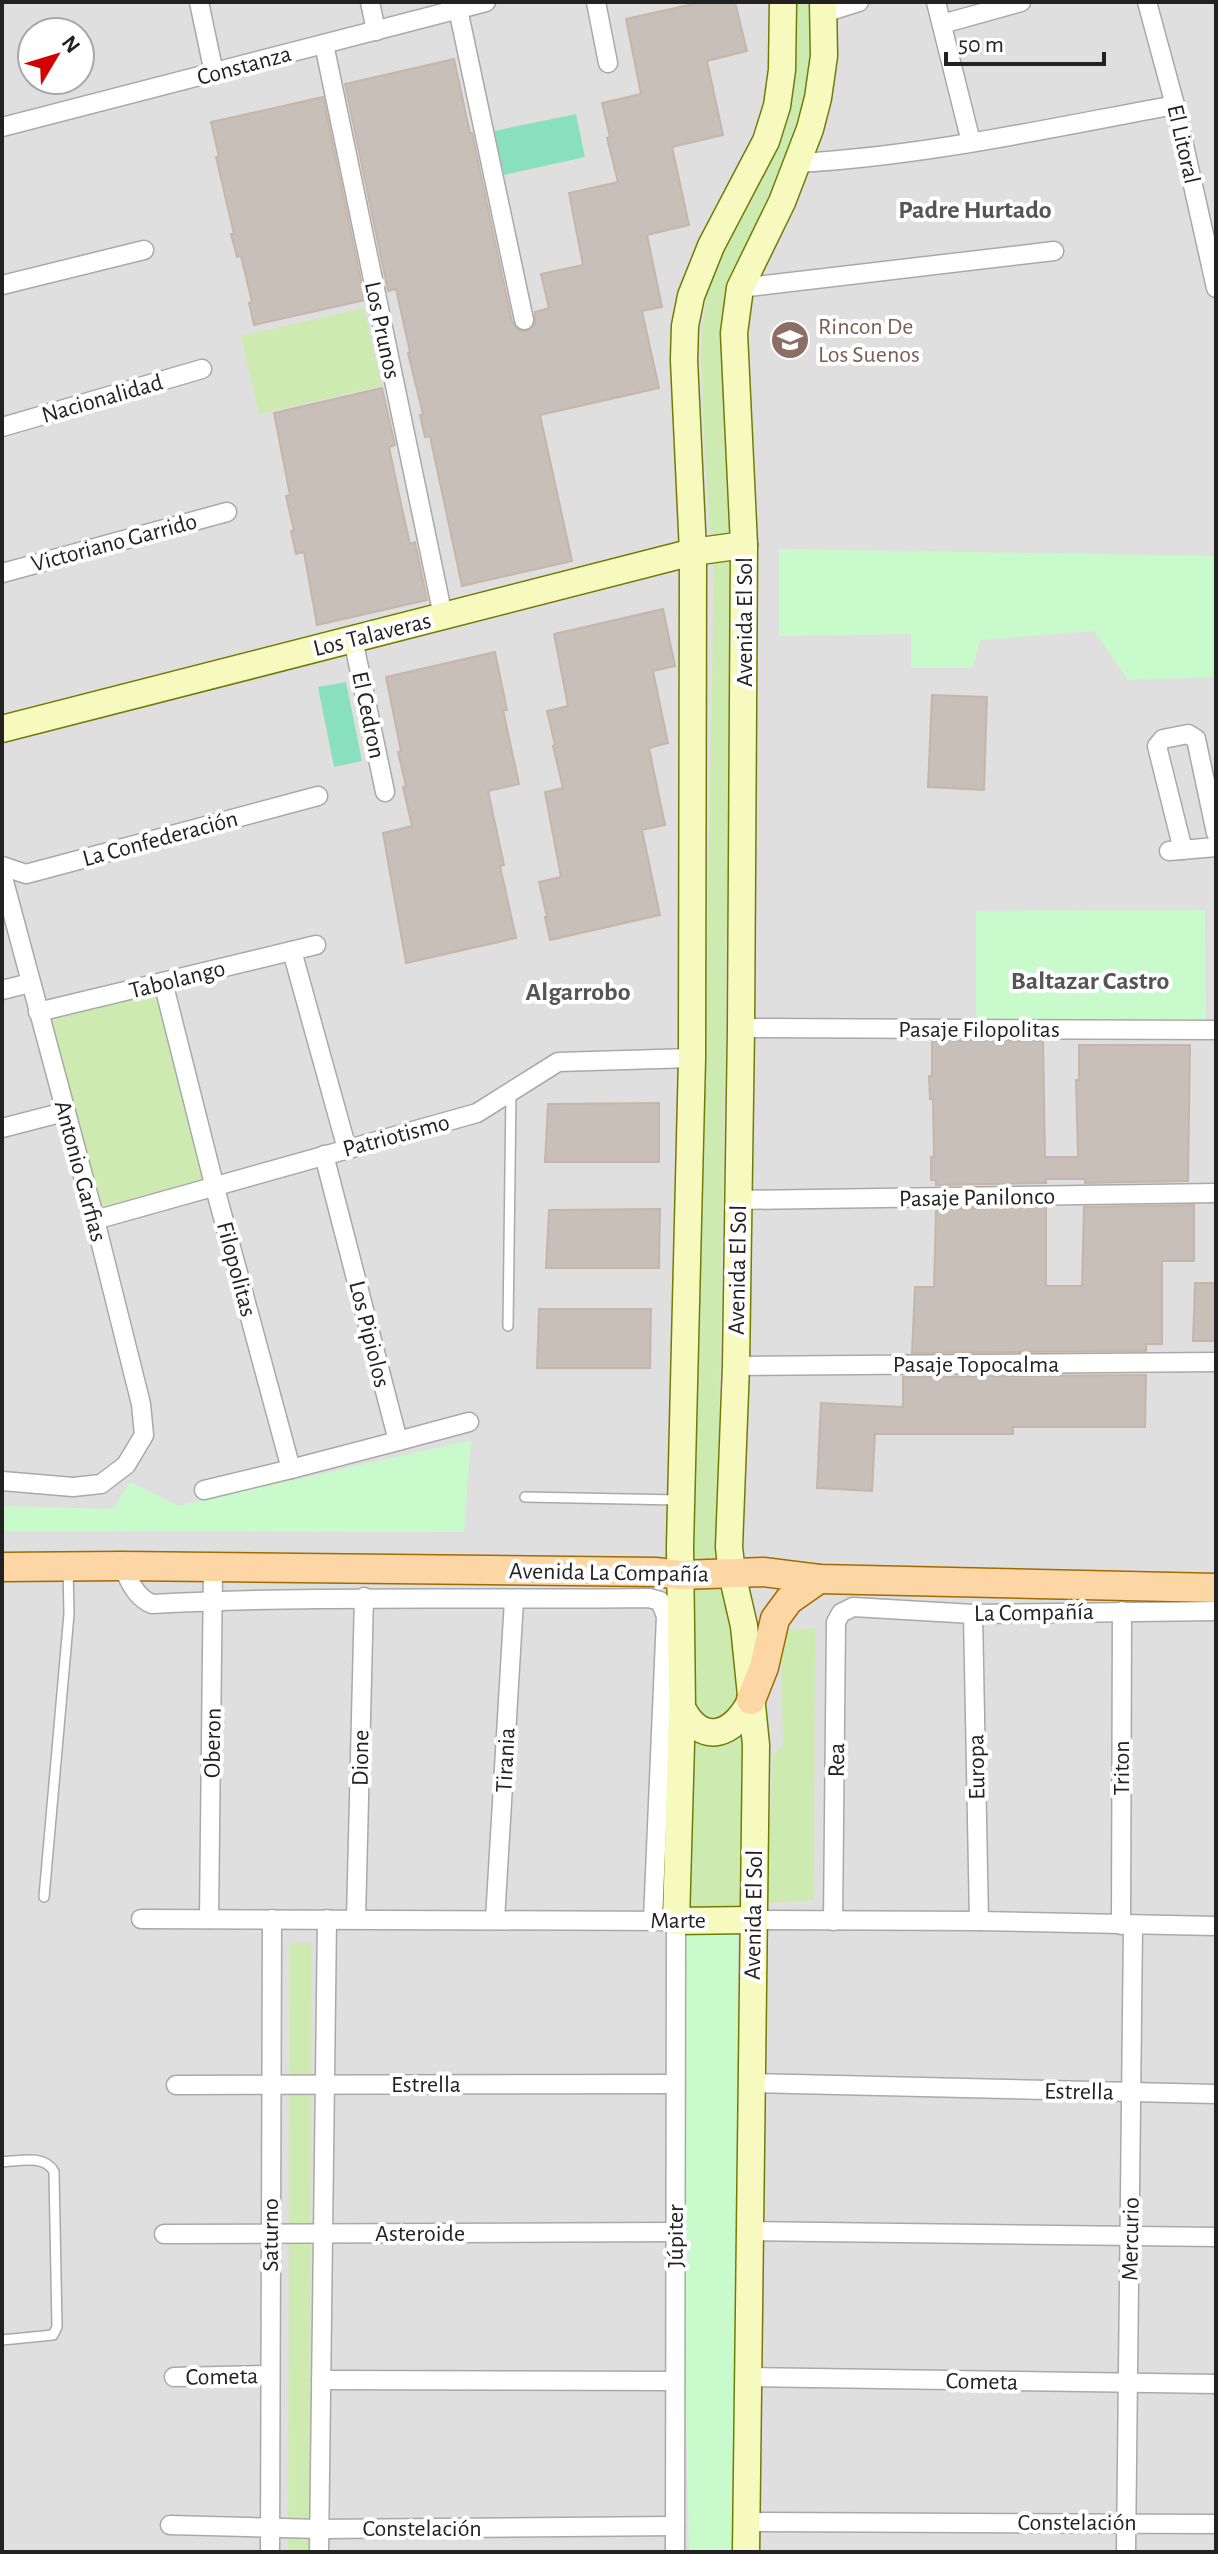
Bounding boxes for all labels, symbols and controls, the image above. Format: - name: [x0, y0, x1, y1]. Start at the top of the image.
- north arrow: [16, 16, 96, 96]
- scale bar: [946, 16, 1104, 66]
- text: N: [58, 32, 84, 57]
- text: 50 m: [958, 33, 1004, 57]
- street label: Constanza: [194, 42, 294, 90]
- street label: El Litoral: [1162, 102, 1204, 186]
- district label: Padre Hurtado: [898, 197, 1052, 223]
- street label: Los Prunos: [360, 279, 404, 381]
- place label: Rincon De Los Suenos: [818, 315, 920, 367]
- school or university icon: Rincon De Los Suenos: [769, 319, 811, 361]
- street label: Nacionalidad: [39, 370, 166, 428]
- street label: Victoriano Garrido: [29, 509, 200, 577]
- street label: Avenida El Sol: [733, 557, 757, 687]
- street label: Los Talaveras: [311, 609, 434, 661]
- street label: El Cedron: [347, 669, 389, 761]
- street label: La Confederación: [80, 807, 240, 871]
- street label: Tabolango: [127, 956, 228, 1003]
- district label: Baltazar Castro: [1011, 968, 1169, 994]
- district label: Algarrobo: [525, 979, 631, 1005]
- street label: Pasaje Filopolitas: [898, 1018, 1060, 1042]
- street label: Antonio Garfias: [50, 1098, 110, 1244]
- street label: Patriotismo: [340, 1110, 452, 1162]
- street label: Pasaje Panilonco: [899, 1185, 1055, 1211]
- street label: Avenida El Sol: [725, 1205, 751, 1335]
- street label: Filopolitas: [212, 1219, 260, 1319]
- street label: Los Pipiolos: [344, 1278, 394, 1390]
- street label: Pasaje Topocalma: [893, 1353, 1059, 1377]
- street label: Avenida La Compañía: [509, 1559, 709, 1587]
- street label: La Compañía: [974, 1600, 1094, 1626]
- street label: Oberon: [200, 1708, 226, 1778]
- street label: Tirania: [492, 1727, 520, 1793]
- street label: Dione: [349, 1730, 373, 1786]
- street label: Europa: [964, 1734, 990, 1800]
- street label: Triton: [1110, 1740, 1134, 1796]
- street label: Rea: [825, 1743, 849, 1778]
- street label: Avenida El Sol: [741, 1850, 767, 1980]
- street label: Marte: [650, 1909, 706, 1933]
- street label: Estrella: [391, 2073, 461, 2097]
- street label: Estrella: [1044, 2079, 1114, 2105]
- street label: Mercurio: [1118, 2197, 1144, 2281]
- street label: Saturno: [259, 2198, 283, 2272]
- street label: Júpiter: [664, 2204, 688, 2268]
- street label: Asteroide: [375, 2222, 465, 2246]
- street label: Cometa: [186, 2364, 259, 2390]
- street label: Cometa: [945, 2369, 1018, 2395]
- street label: Constelación: [1017, 2511, 1137, 2535]
- street label: Constelación: [362, 2517, 482, 2541]

